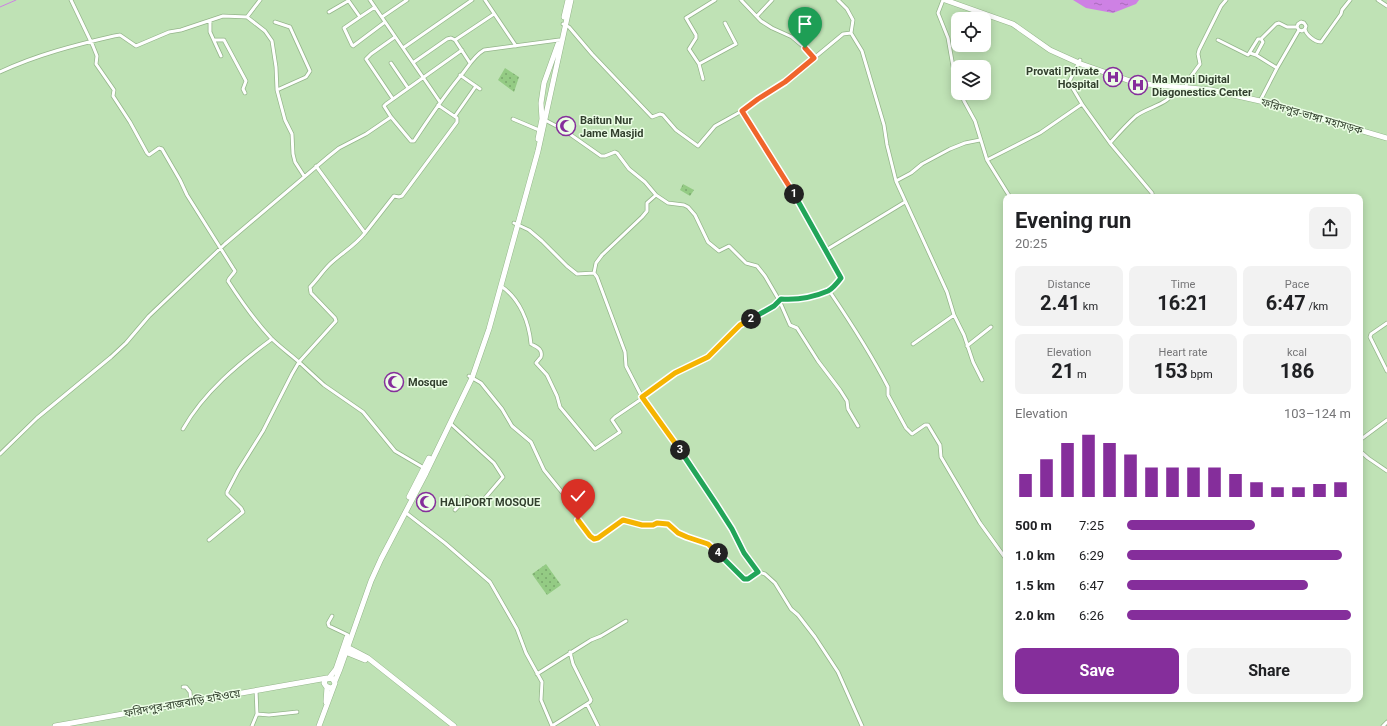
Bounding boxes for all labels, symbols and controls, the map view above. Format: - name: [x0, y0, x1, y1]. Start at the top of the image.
- pin: [788, 7.0, 822, 48]
- map controls: [951, 12, 991, 100]
- button: locate: [951, 12, 991, 52]
- icon: arrive: [794, 13, 816, 35]
- button: layers: [951, 60, 991, 100]
- place label: Provati Private Hospital: [1026, 65, 1099, 91]
- hospital icon: Provati Private Hospital: [1102, 66, 1124, 88]
- place label: Ma Moni Digital Diagonestics Center: [1152, 73, 1252, 99]
- hospital icon: Ma Moni Digital Diagonestics Center: [1127, 74, 1149, 96]
- street label: ফরিদপুর-ভাঙ্গা মহাসড়ক: [1259, 95, 1364, 137]
- place label: Baitun Nur Jame Masjid: [580, 114, 643, 140]
- mosque icon: Baitun Nur Jame Masjid: [555, 115, 577, 137]
- pin: 1: [784, 184, 804, 204]
- text: 1: [791, 187, 797, 200]
- button: share: [1309, 207, 1351, 249]
- text: Evening run: [1015, 208, 1131, 233]
- text: 20:25: [1015, 236, 1047, 251]
- text: Distance: [1048, 278, 1090, 291]
- text: Time: [1171, 278, 1195, 291]
- text: Pace: [1285, 278, 1309, 291]
- text: 2.41: [1040, 291, 1080, 315]
- text: 16:21: [1157, 291, 1209, 315]
- text: 6:47: [1266, 291, 1306, 315]
- text: km: [1080, 300, 1098, 313]
- text: /km: [1306, 300, 1328, 313]
- pin: 2: [741, 309, 761, 329]
- text: 2: [748, 312, 754, 325]
- text: Elevation: [1047, 346, 1091, 359]
- text: Heart rate: [1159, 346, 1207, 359]
- text: kcal: [1287, 346, 1307, 359]
- text: 21: [1051, 359, 1074, 383]
- text: 153: [1153, 359, 1188, 383]
- text: 186: [1280, 359, 1314, 383]
- text: m: [1074, 368, 1087, 381]
- text: bpm: [1188, 368, 1213, 381]
- mosque icon: Mosque: [383, 371, 405, 393]
- place label: Mosque: [408, 376, 448, 389]
- text: Elevation: [1015, 406, 1068, 421]
- text: 103–124 m: [1284, 406, 1351, 421]
- pin: 3: [670, 440, 690, 460]
- text: 3: [677, 443, 683, 456]
- pin: [561, 479, 595, 520]
- icon: check: [567, 485, 589, 507]
- mosque icon: HALIPORT MOSQUE: [415, 491, 437, 513]
- place label: HALIPORT MOSQUE: [440, 496, 540, 509]
- text: 500 m: [1015, 518, 1052, 533]
- text: 7:25: [1079, 518, 1104, 533]
- pin: 4: [708, 543, 728, 563]
- text: 4: [715, 546, 721, 559]
- text: 1.0 km: [1015, 548, 1055, 563]
- text: 6:29: [1079, 548, 1104, 563]
- text: 1.5 km: [1015, 578, 1055, 593]
- text: 6:47: [1079, 578, 1104, 593]
- text: 2.0 km: [1015, 608, 1055, 623]
- text: 6:26: [1079, 608, 1104, 623]
- button: Save: [1015, 648, 1179, 694]
- button: Share: [1187, 648, 1351, 694]
- street label: ফরিদপুর-রাজবাড়ি হাইওয়ে: [122, 687, 241, 720]

